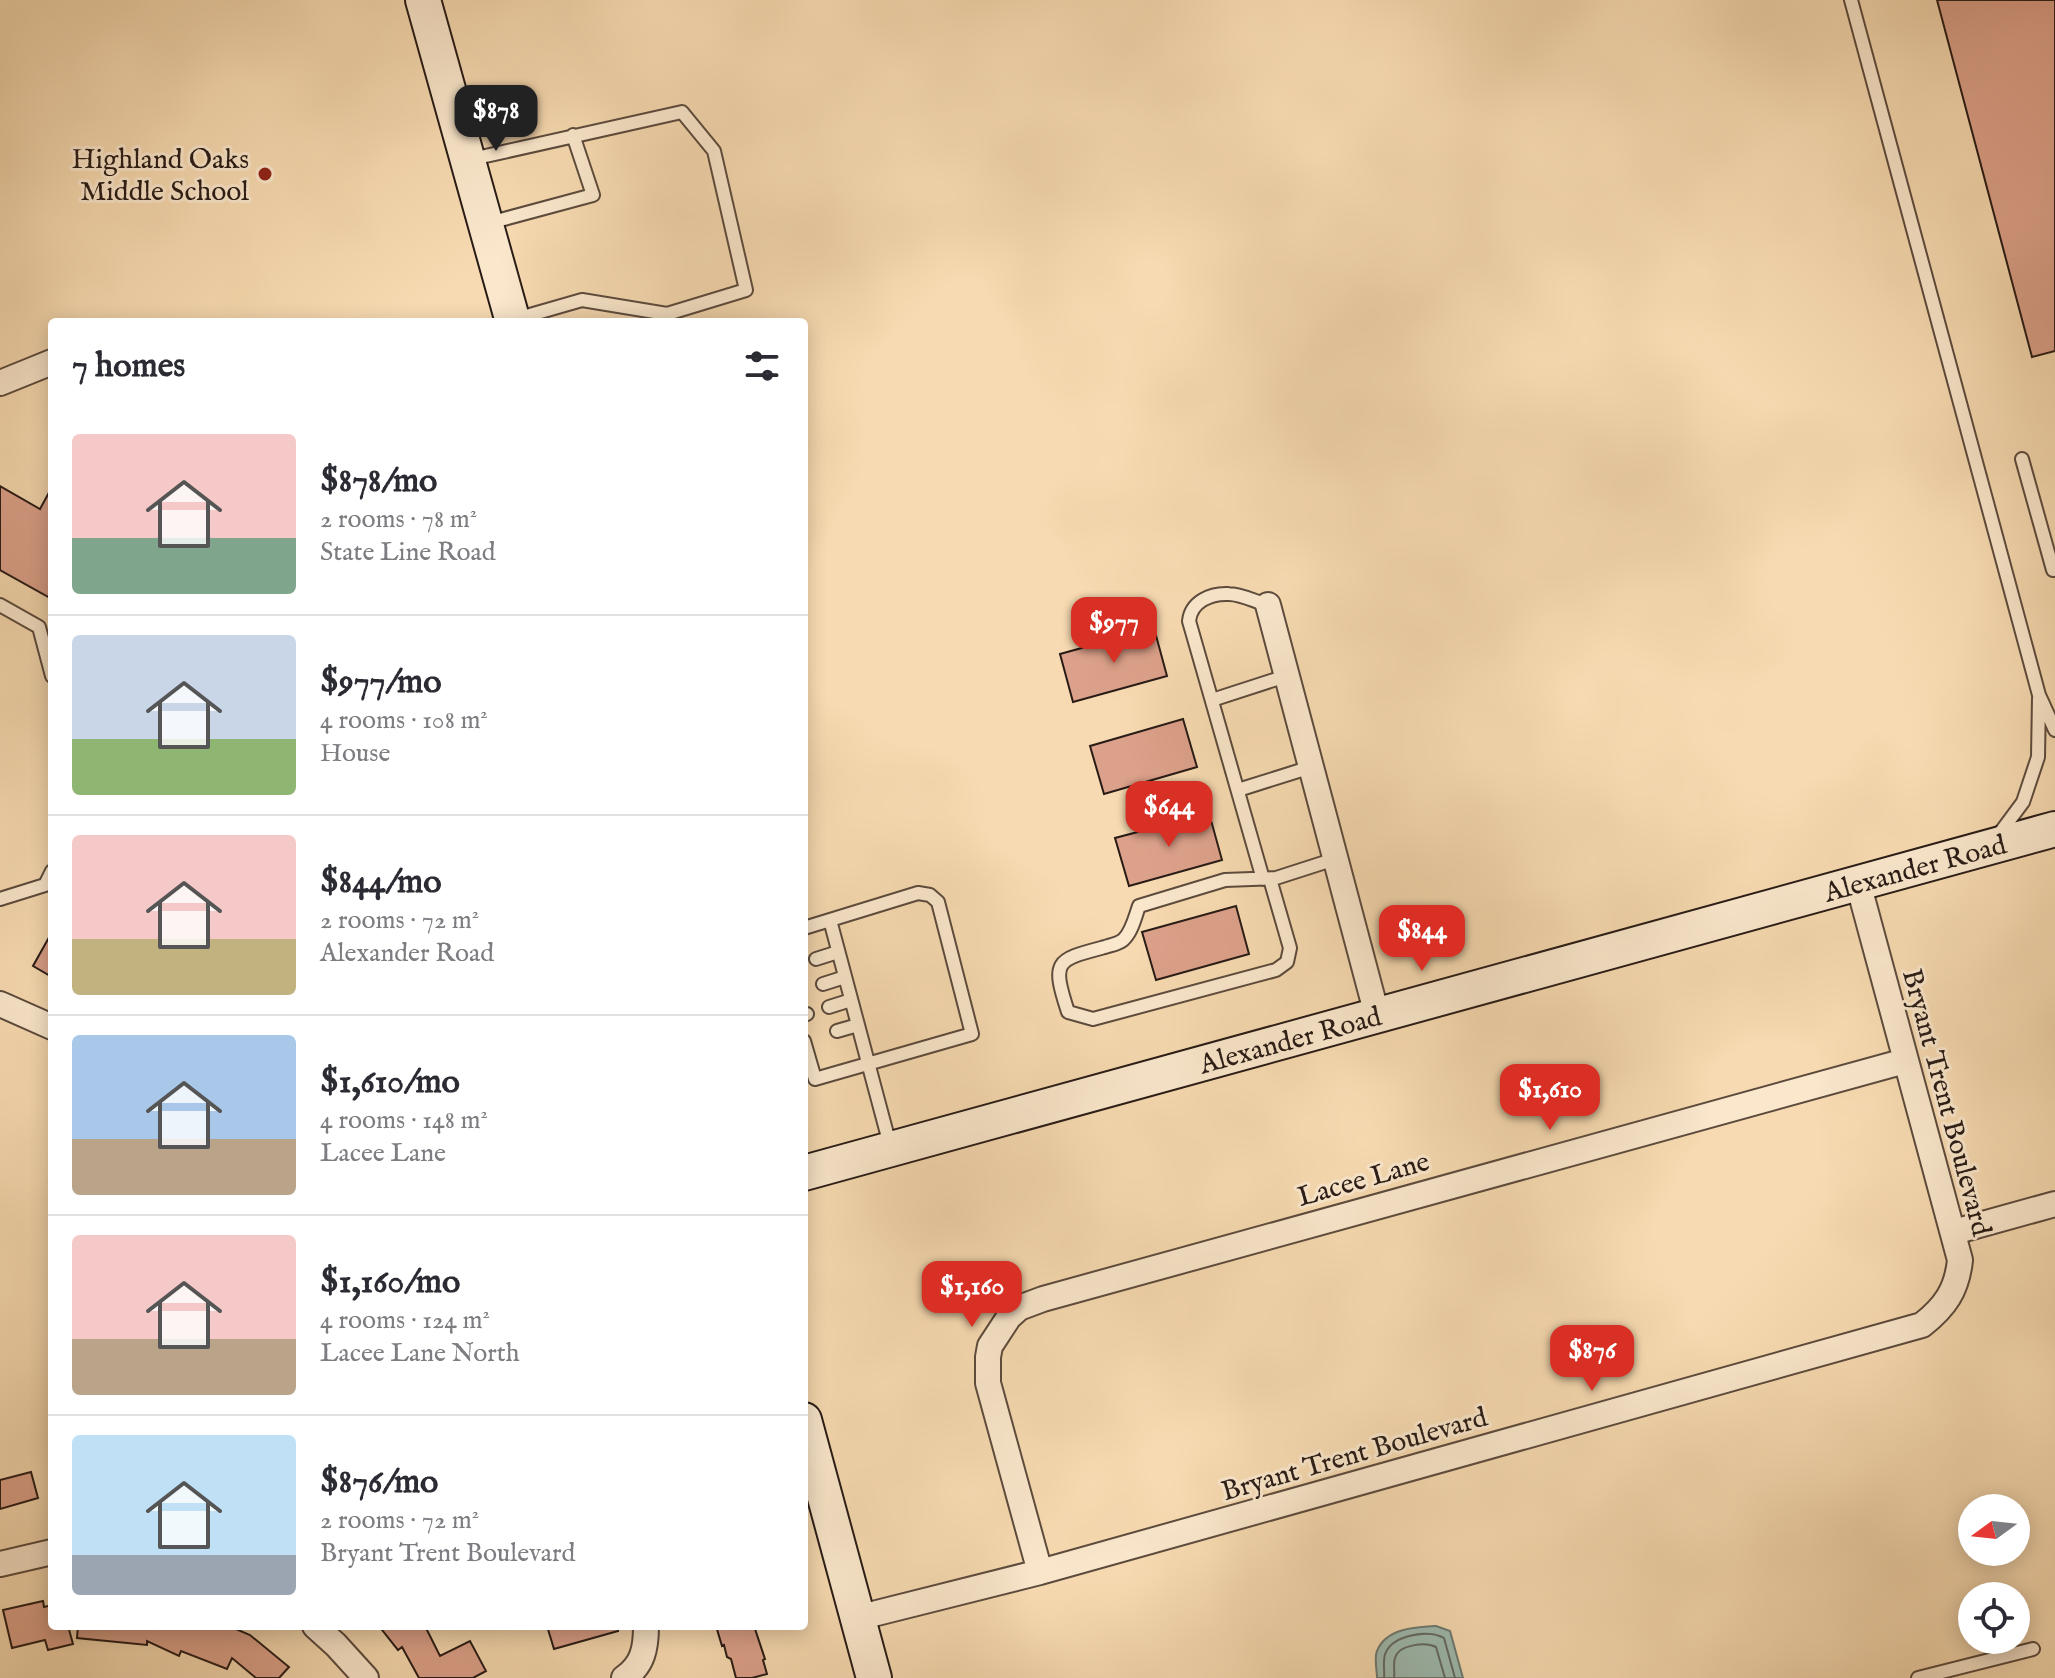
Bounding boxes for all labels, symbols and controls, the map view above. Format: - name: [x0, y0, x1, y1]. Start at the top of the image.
- pin: $878: [449, 85, 543, 153]
- text: $878: [473, 94, 519, 127]
- place label: Highland Oaks Middle School: [72, 143, 249, 210]
- marker: Highland Oaks Middle School: [256, 165, 274, 183]
- icon: filters: [740, 344, 784, 388]
- text: 7 homes: [72, 345, 185, 388]
- text: $878/mo: [320, 460, 437, 503]
- icon: home: [136, 466, 232, 562]
- text: 2 rooms · 78 m²: [320, 503, 477, 536]
- text: State Line Road: [320, 536, 496, 569]
- pin: $977: [1067, 597, 1161, 665]
- text: $977: [1089, 606, 1139, 639]
- text: $977/mo: [320, 661, 442, 704]
- icon: home: [136, 667, 232, 763]
- text: 4 rooms · 108 m²: [320, 704, 488, 737]
- text: House: [320, 737, 390, 770]
- pin: $644: [1122, 781, 1216, 849]
- text: $644: [1144, 790, 1194, 823]
- street label: Alexander Road: [1819, 828, 2011, 912]
- text: $844/mo: [320, 861, 442, 904]
- icon: home: [136, 867, 232, 963]
- text: 2 rooms · 72 m²: [320, 904, 479, 937]
- pin: $844: [1375, 905, 1469, 973]
- text: $844: [1397, 914, 1447, 947]
- text: Alexander Road: [320, 937, 494, 970]
- street label: Bryant Trent Boulevard: [1893, 965, 1998, 1240]
- street label: Alexander Road: [1195, 1000, 1386, 1084]
- text: $1,610/mo: [320, 1061, 460, 1104]
- pin: $1,610: [1485, 1064, 1615, 1132]
- icon: home: [136, 1067, 232, 1163]
- text: $1,610: [1518, 1073, 1582, 1106]
- text: 4 rooms · 148 m²: [320, 1104, 488, 1137]
- text: Lacee Lane: [320, 1137, 446, 1170]
- street label: Lacee Lane: [1294, 1145, 1434, 1216]
- text: $1,160/mo: [320, 1261, 460, 1304]
- pin: $1,160: [907, 1261, 1037, 1329]
- icon: home: [136, 1267, 232, 1363]
- text: $1,160: [940, 1270, 1004, 1303]
- text: 4 rooms · 124 m²: [320, 1304, 490, 1337]
- pin: $876: [1545, 1325, 1639, 1393]
- text: $876: [1568, 1334, 1616, 1367]
- text: Lacee Lane North: [320, 1337, 520, 1370]
- street label: Bryant Trent Boulevard: [1218, 1401, 1492, 1510]
- text: $876/mo: [320, 1461, 438, 1504]
- icon: home: [136, 1467, 232, 1563]
- north arrow: [1958, 1494, 2030, 1566]
- map controls: [1958, 1494, 2030, 1654]
- text: 2 rooms · 72 m²: [320, 1504, 479, 1537]
- text: Bryant Trent Boulevard: [320, 1537, 575, 1570]
- button: locate: [1958, 1582, 2030, 1654]

